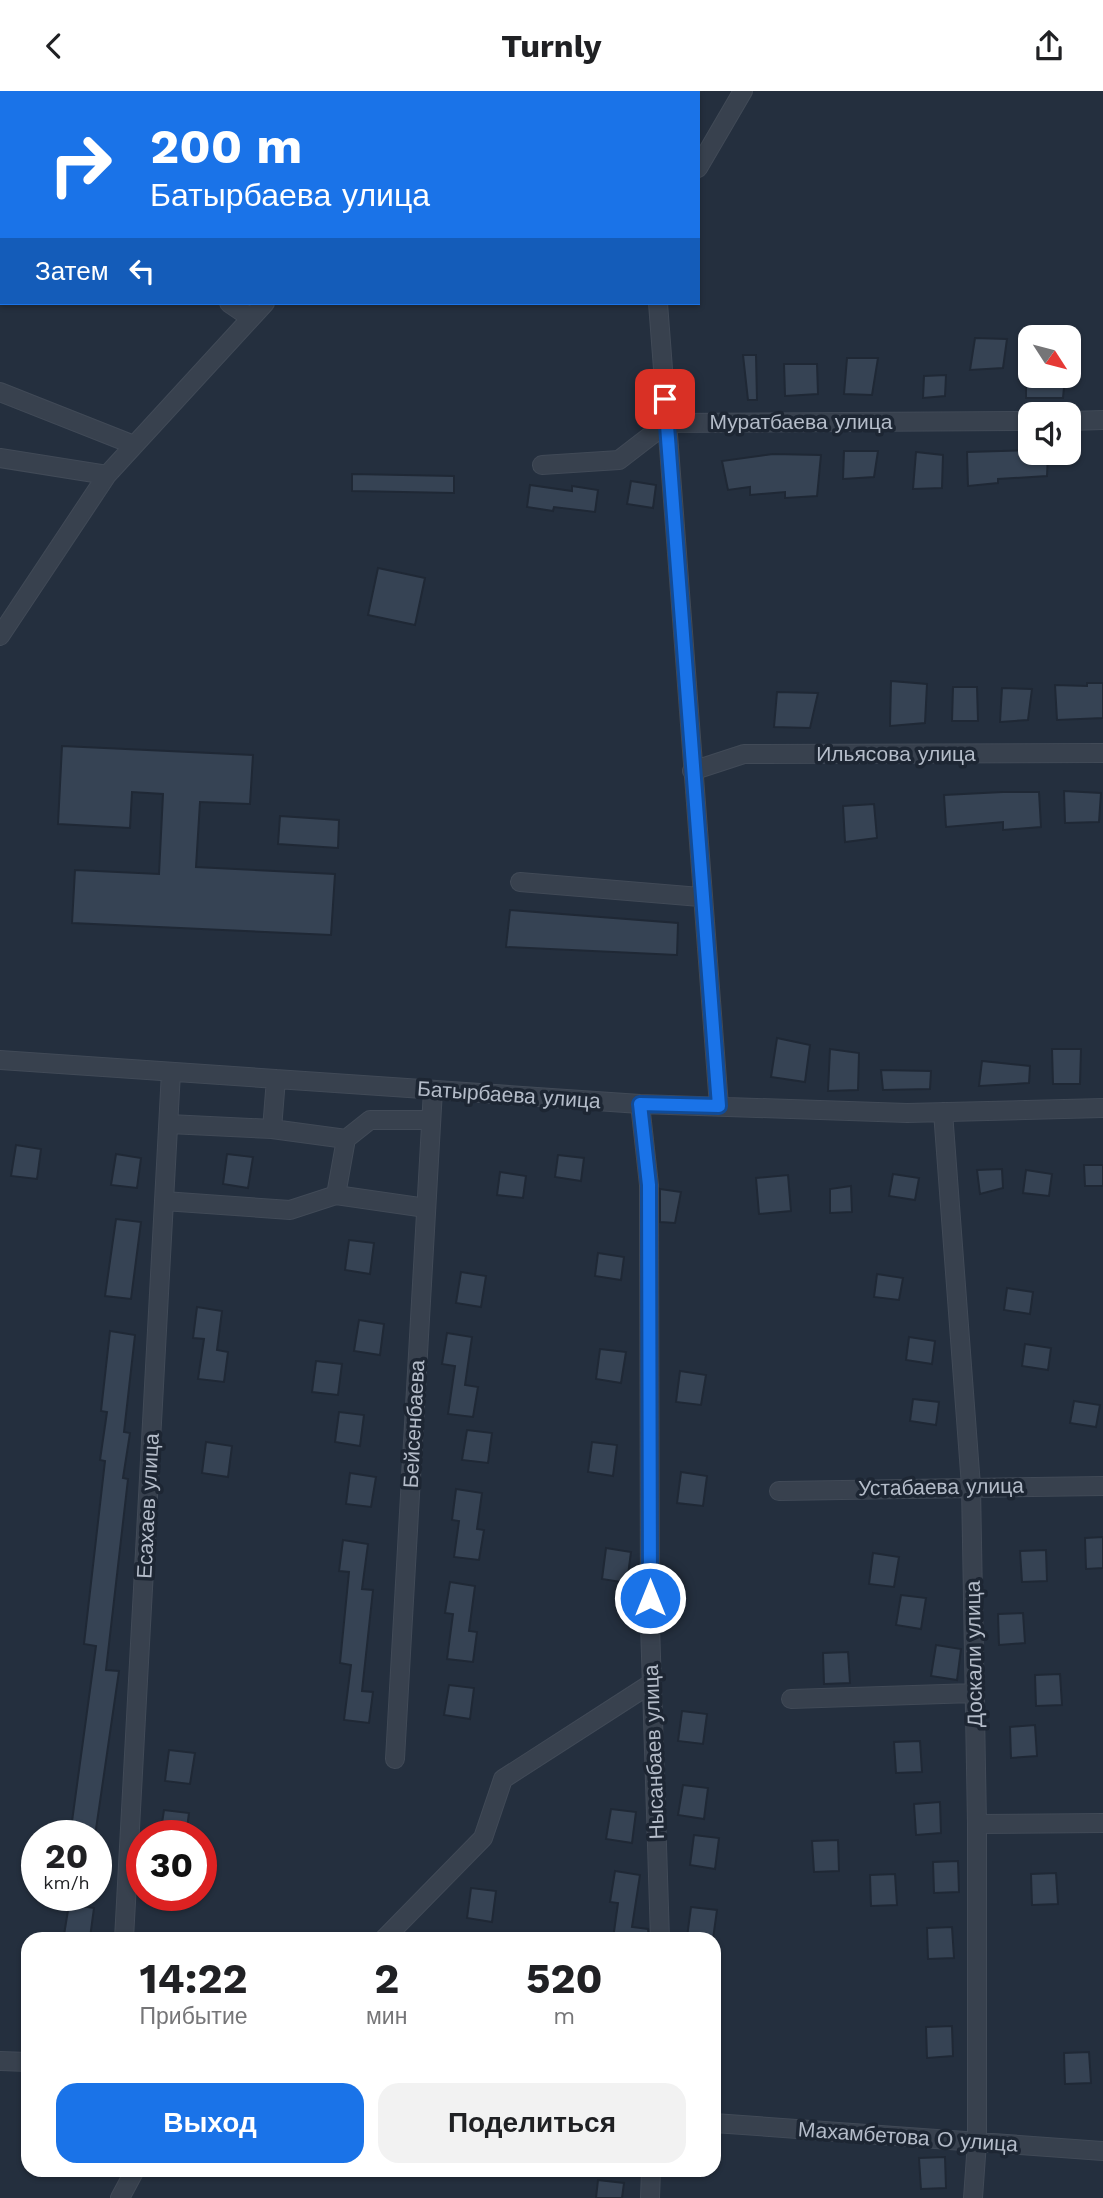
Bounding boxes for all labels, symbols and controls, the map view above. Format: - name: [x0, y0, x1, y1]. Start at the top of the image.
- icon: back: [35, 27, 73, 65]
- text: Turnly: [501, 27, 602, 65]
- icon: share: [1030, 27, 1068, 65]
- text: 200 m: [150, 117, 302, 175]
- icon: right: [35, 119, 126, 210]
- text: Батырбаева улица: [150, 176, 430, 214]
- icon: left: [123, 252, 161, 290]
- text: Затем: [35, 256, 109, 286]
- north arrow: [1018, 325, 1082, 389]
- map controls: [1018, 325, 1081, 465]
- pin: [635, 369, 695, 429]
- icon: arrive: [646, 380, 684, 418]
- button: sound: [1018, 402, 1081, 465]
- street label: Муратбаева улица: [710, 409, 893, 434]
- street label: Ильясова улица: [816, 741, 976, 766]
- street label: Батырбаева улица: [416, 1076, 602, 1113]
- street label: Бейсенбаева: [398, 1359, 429, 1489]
- street label: Есахаев улица: [131, 1432, 164, 1579]
- street label: Устабаева улица: [858, 1473, 1024, 1500]
- position arrow: [613, 1561, 687, 1635]
- street label: Доскали улица: [960, 1580, 987, 1728]
- street label: Нысанбаев улица: [638, 1664, 669, 1840]
- speed limit sign: 30: [126, 1820, 217, 1911]
- text: 20: [45, 1835, 88, 1877]
- text: km/h: [43, 1872, 90, 1893]
- text: 14:22: [140, 1954, 248, 2003]
- text: 2: [374, 1954, 399, 2003]
- text: 520: [526, 1954, 602, 2003]
- text: Прибытие: [139, 2003, 248, 2030]
- text: мин: [366, 2003, 407, 2030]
- text: m: [553, 2003, 575, 2030]
- button: Выход: [56, 2083, 364, 2163]
- button: Поделиться: [378, 2083, 686, 2163]
- street label: Махамбетова О улица: [797, 2116, 1019, 2157]

